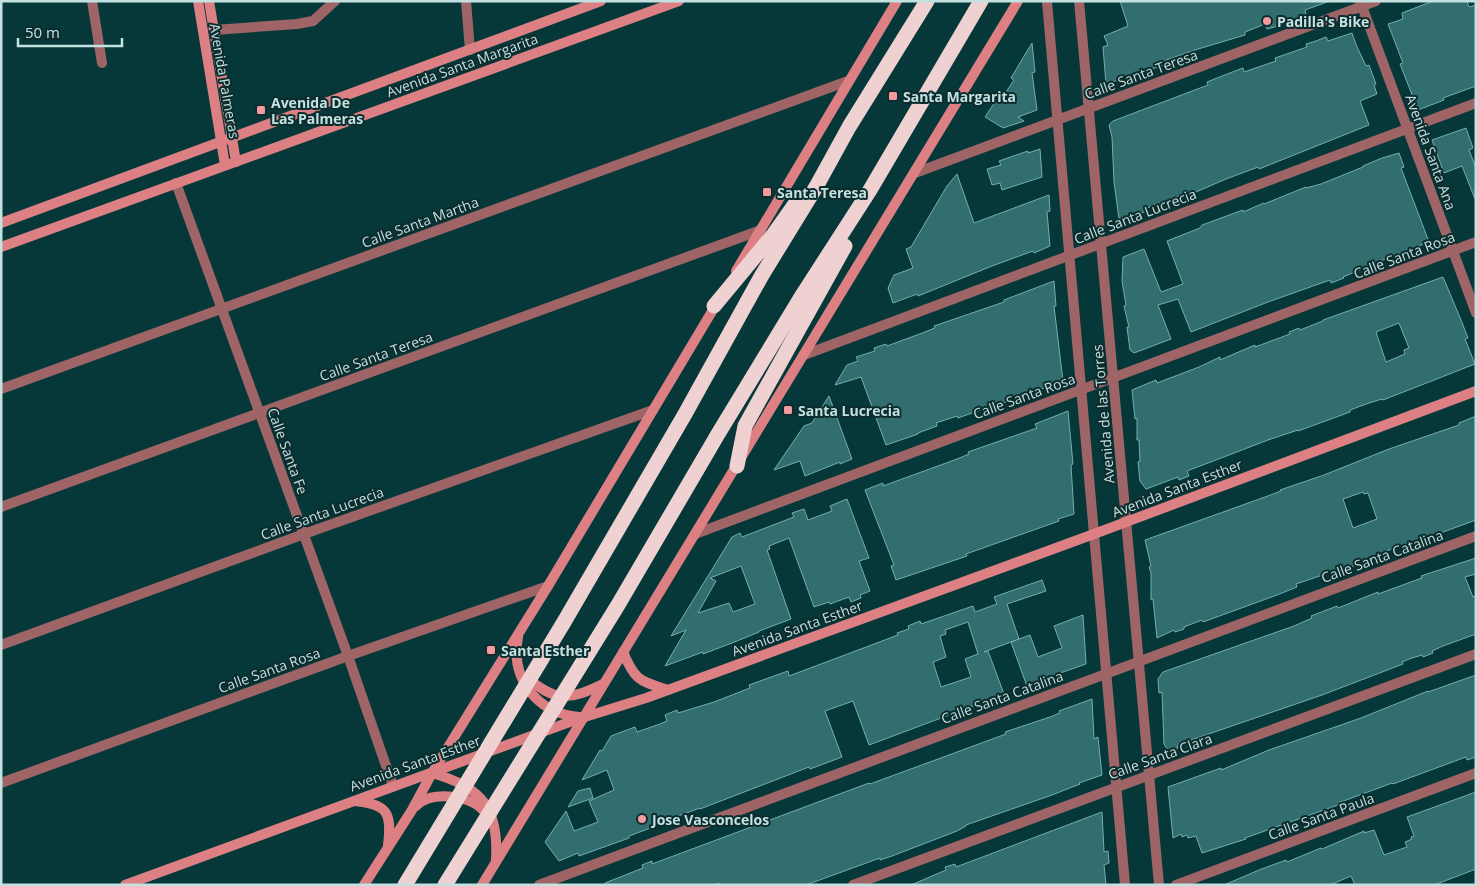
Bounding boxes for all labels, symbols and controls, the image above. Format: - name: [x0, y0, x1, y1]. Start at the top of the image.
- place label: Padilla's Bike: [1277, 12, 1369, 31]
- scale bar: [18, 15, 121, 47]
- marker: Padilla's Bike: [1261, 15, 1273, 27]
- text: 50 m: [25, 22, 60, 42]
- street label: Avenida Palmeras: [206, 22, 245, 140]
- street label: Avenida Santa Margarita: [384, 29, 540, 101]
- street label: Calle Santa Teresa: [1082, 45, 1200, 103]
- place label: Santa Margarita: [903, 87, 1016, 106]
- marker: Santa Margarita: [887, 90, 899, 102]
- street label: Avenida Santa Ana: [1401, 92, 1461, 212]
- place label: Avenida De Las Palmeras: [271, 93, 363, 128]
- marker: Avenida De Las Palmeras: [255, 104, 267, 116]
- place label: Santa Teresa: [777, 183, 867, 202]
- street label: Calle Santa Lucrecia: [1071, 184, 1199, 248]
- marker: Santa Teresa: [761, 186, 773, 198]
- street label: Calle Santa Martha: [359, 192, 481, 252]
- street label: Calle Santa Rosa: [1351, 227, 1457, 283]
- street label: Calle Santa Teresa: [317, 327, 435, 385]
- street label: Avenida de las Torres: [1087, 343, 1119, 484]
- street label: Calle Santa Rosa: [970, 369, 1078, 423]
- place label: Santa Lucrecia: [798, 401, 900, 420]
- marker: Santa Lucrecia: [782, 404, 794, 416]
- street label: Calle Santa Fe: [264, 405, 312, 497]
- street label: Avenida Santa Esther: [1109, 454, 1245, 522]
- street label: Calle Santa Lucrecia: [258, 482, 386, 544]
- street label: Calle Santa Catalina: [1318, 525, 1446, 587]
- street label: Avenida Santa Esther: [729, 595, 865, 661]
- place label: Santa Esther: [501, 641, 590, 660]
- street label: Calle Santa Rosa: [215, 643, 323, 697]
- marker: Santa Esther: [485, 644, 497, 656]
- street label: Calle Santa Catalina: [938, 666, 1066, 728]
- street label: Calle Santa Clara: [1105, 728, 1215, 784]
- street label: Avenida Santa Esther: [347, 730, 483, 796]
- street label: Calle Santa Paula: [1265, 788, 1377, 844]
- place label: Jose Vasconcelos: [650, 810, 769, 829]
- marker: Jose Vasconcelos: [636, 813, 648, 825]

